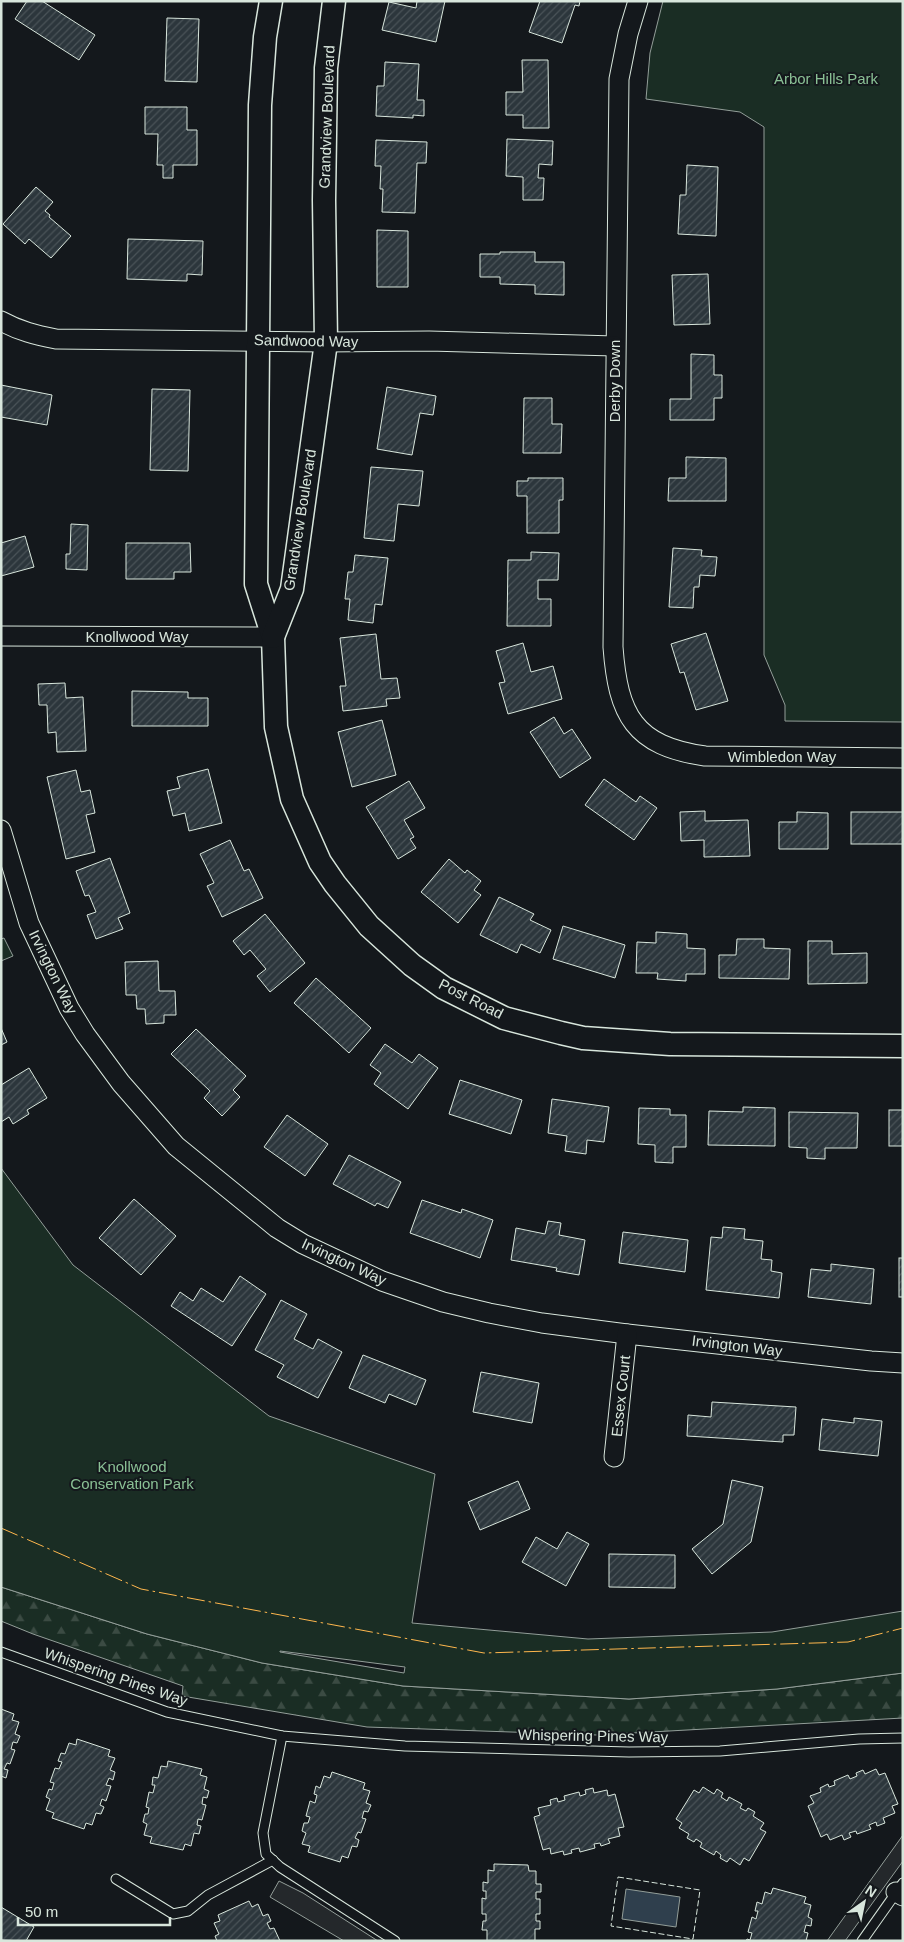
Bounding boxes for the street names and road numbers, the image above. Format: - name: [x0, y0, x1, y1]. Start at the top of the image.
- street label: Grandview Boulevard: [316, 45, 337, 189]
- street label: Sandwood Way: [254, 331, 359, 350]
- street label: Derby Down: [606, 340, 623, 422]
- street label: Grandview Boulevard: [280, 448, 319, 592]
- street label: Knollwood Way: [86, 628, 189, 645]
- street label: Wimbledon Way: [728, 748, 837, 765]
- street label: Irvington Way: [26, 927, 81, 1017]
- street label: Post Road: [436, 975, 506, 1022]
- street label: Irvington Way: [299, 1235, 390, 1289]
- street label: Irvington Way: [691, 1332, 784, 1360]
- street label: Essex Court: [608, 1354, 633, 1437]
- street label: Whispering Pines Way: [42, 1644, 190, 1709]
- street label: Whispering Pines Way: [518, 1726, 669, 1745]

